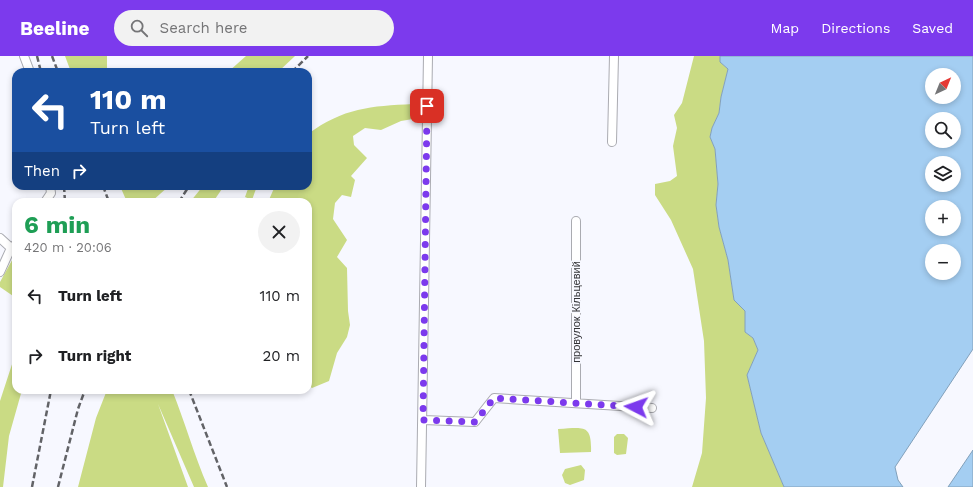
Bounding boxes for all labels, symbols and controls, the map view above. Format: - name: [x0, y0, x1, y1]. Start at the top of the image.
- search box: [114, 10, 394, 46]
- text: Beeline: [20, 17, 90, 40]
- icon: search: [128, 17, 150, 39]
- text: Search here: [160, 19, 247, 37]
- text: Map: [771, 20, 799, 36]
- text: Directions: [821, 20, 890, 36]
- text: Saved: [912, 20, 953, 36]
- north arrow: [925, 68, 961, 104]
- map controls: [925, 68, 961, 280]
- text: 110 m: [90, 83, 167, 116]
- icon: left: [24, 84, 76, 136]
- pin: [410, 89, 444, 123]
- icon: arrive: [416, 95, 438, 117]
- button: search: [925, 112, 961, 148]
- text: Turn left: [90, 117, 165, 138]
- button: layers: [925, 156, 961, 192]
- icon: right: [68, 160, 90, 182]
- text: Then: [24, 162, 60, 180]
- button: +: [925, 200, 961, 236]
- text: 6 min: [24, 211, 90, 239]
- button: close: [258, 211, 300, 253]
- text: 420 m · 20:06: [24, 240, 112, 255]
- button: −: [925, 244, 961, 280]
- street label: провулок Кільцевий: [570, 261, 583, 363]
- icon: left: [24, 285, 46, 307]
- text: Turn left: [58, 287, 122, 305]
- text: 110 m: [260, 287, 300, 305]
- icon: right: [24, 345, 46, 367]
- text: Turn right: [58, 347, 131, 365]
- text: 20 m: [263, 347, 300, 365]
- position arrow: [615, 386, 657, 428]

